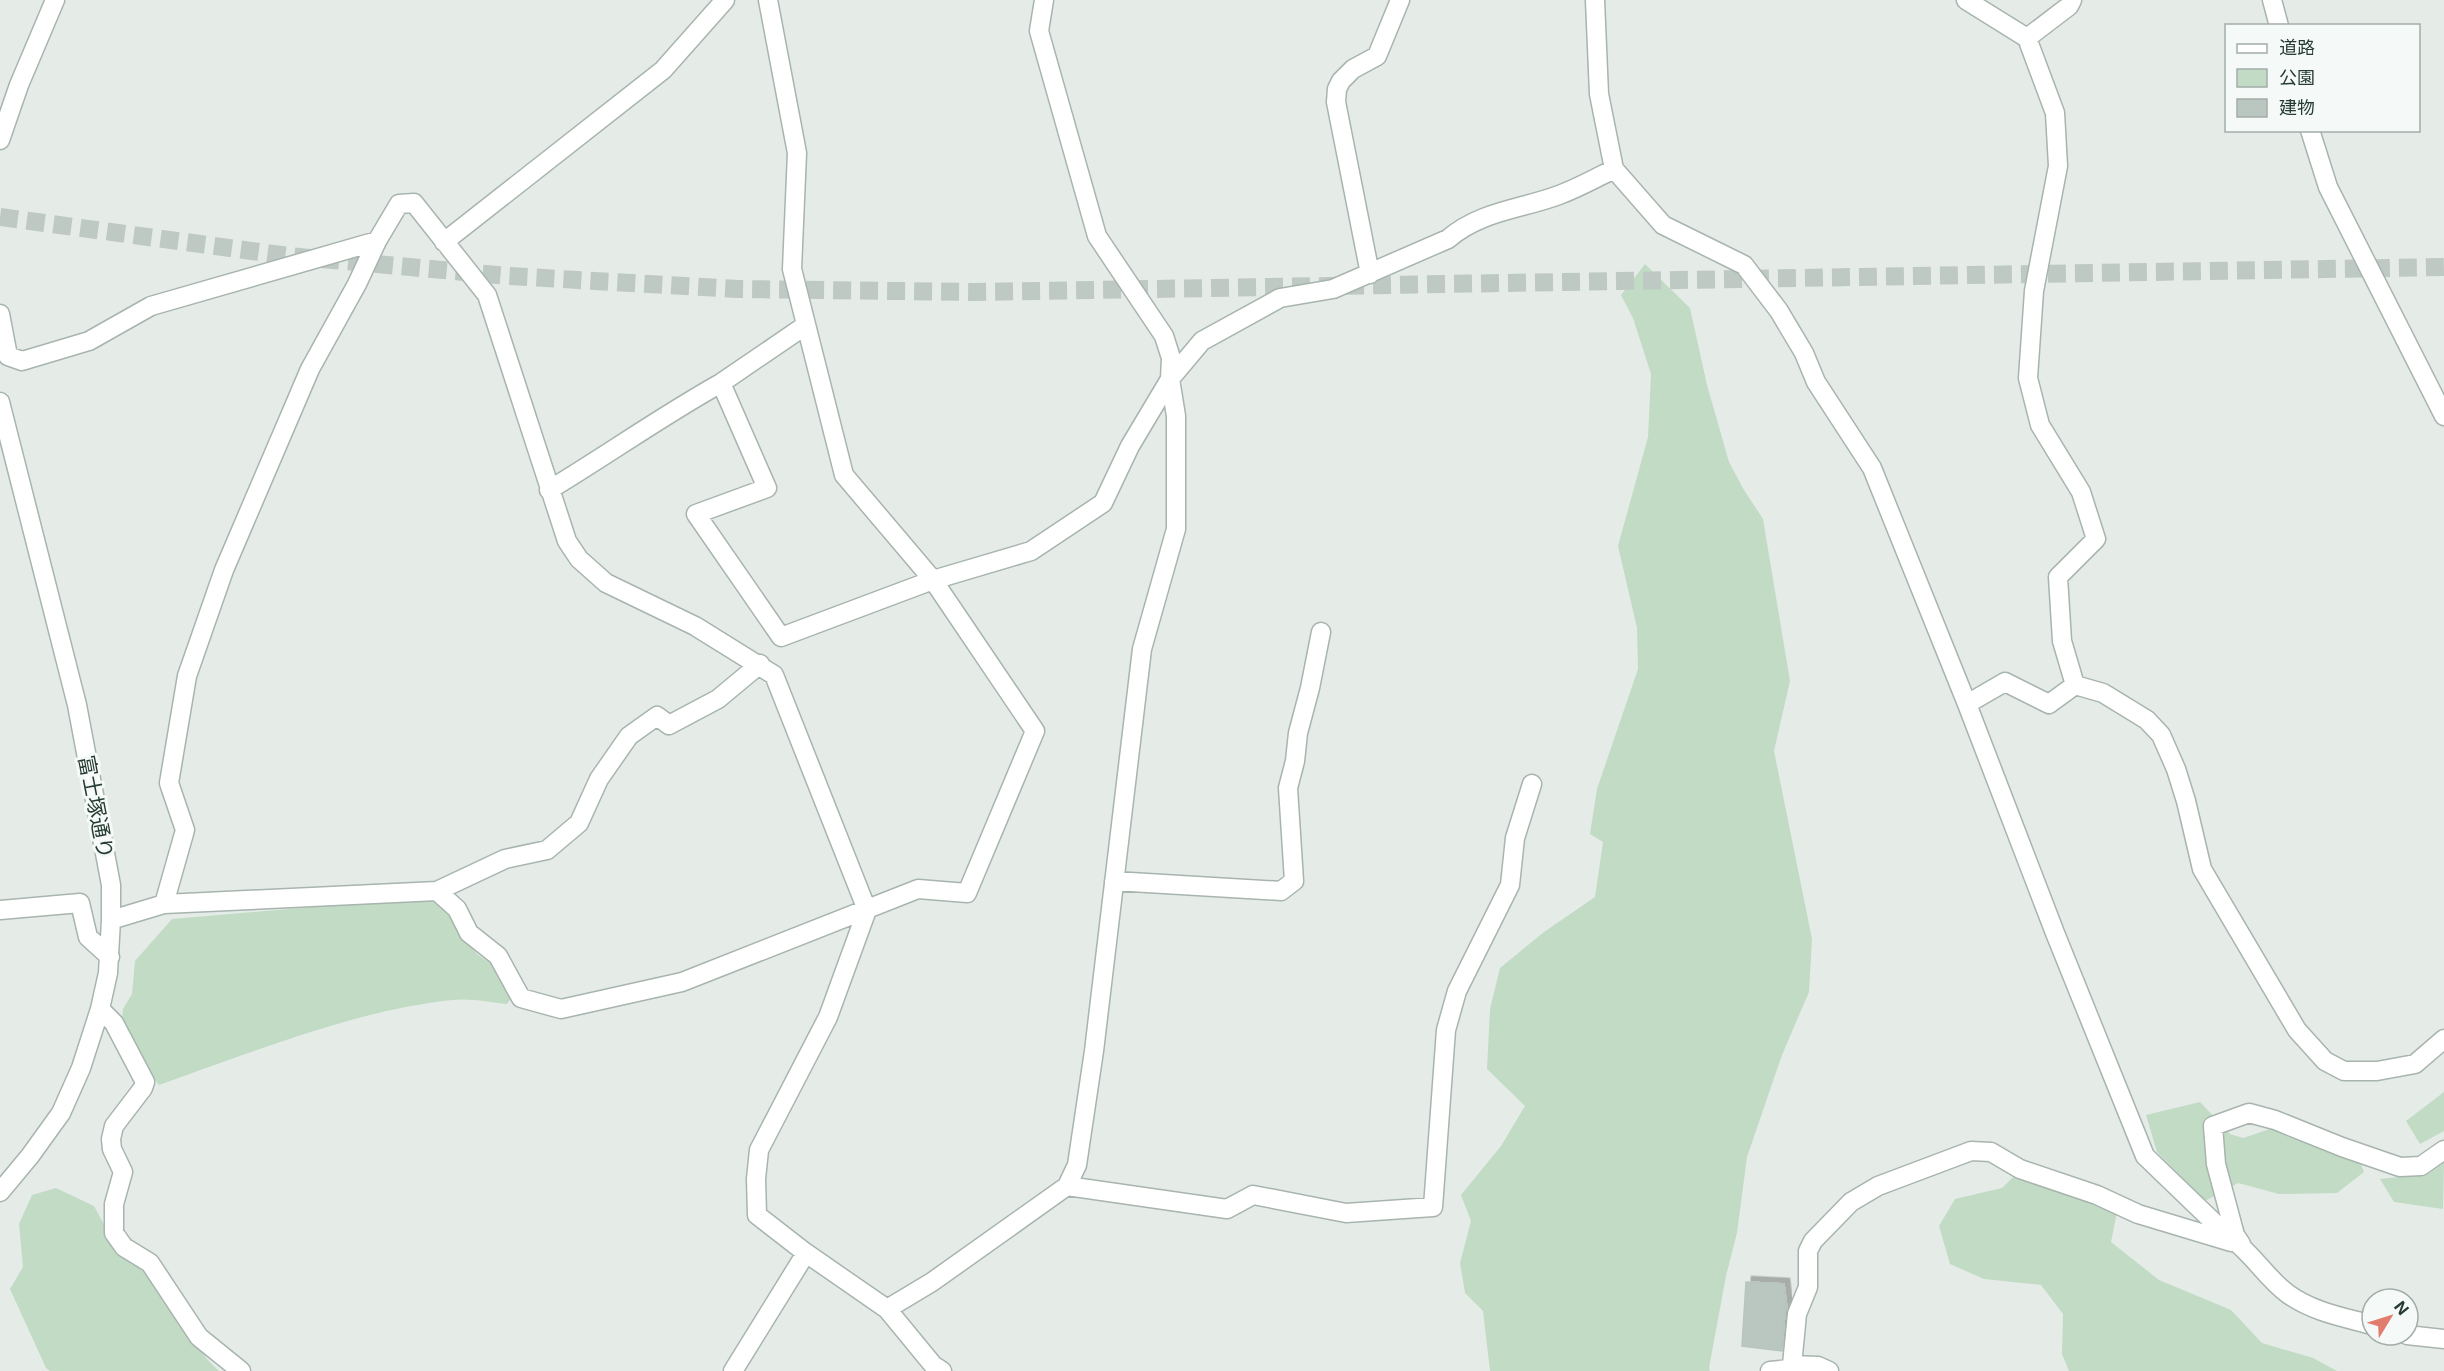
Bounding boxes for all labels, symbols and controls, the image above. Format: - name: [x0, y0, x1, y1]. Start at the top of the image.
- legend: [2225, 24, 2420, 132]
- text: 道路: [2279, 37, 2315, 58]
- text: 公園: [2279, 67, 2315, 88]
- text: 建物: [2279, 97, 2315, 118]
- street label: 富士塚通り: [74, 753, 118, 861]
- north arrow: [2360, 1287, 2420, 1347]
- text: N: [2390, 1297, 2413, 1319]

